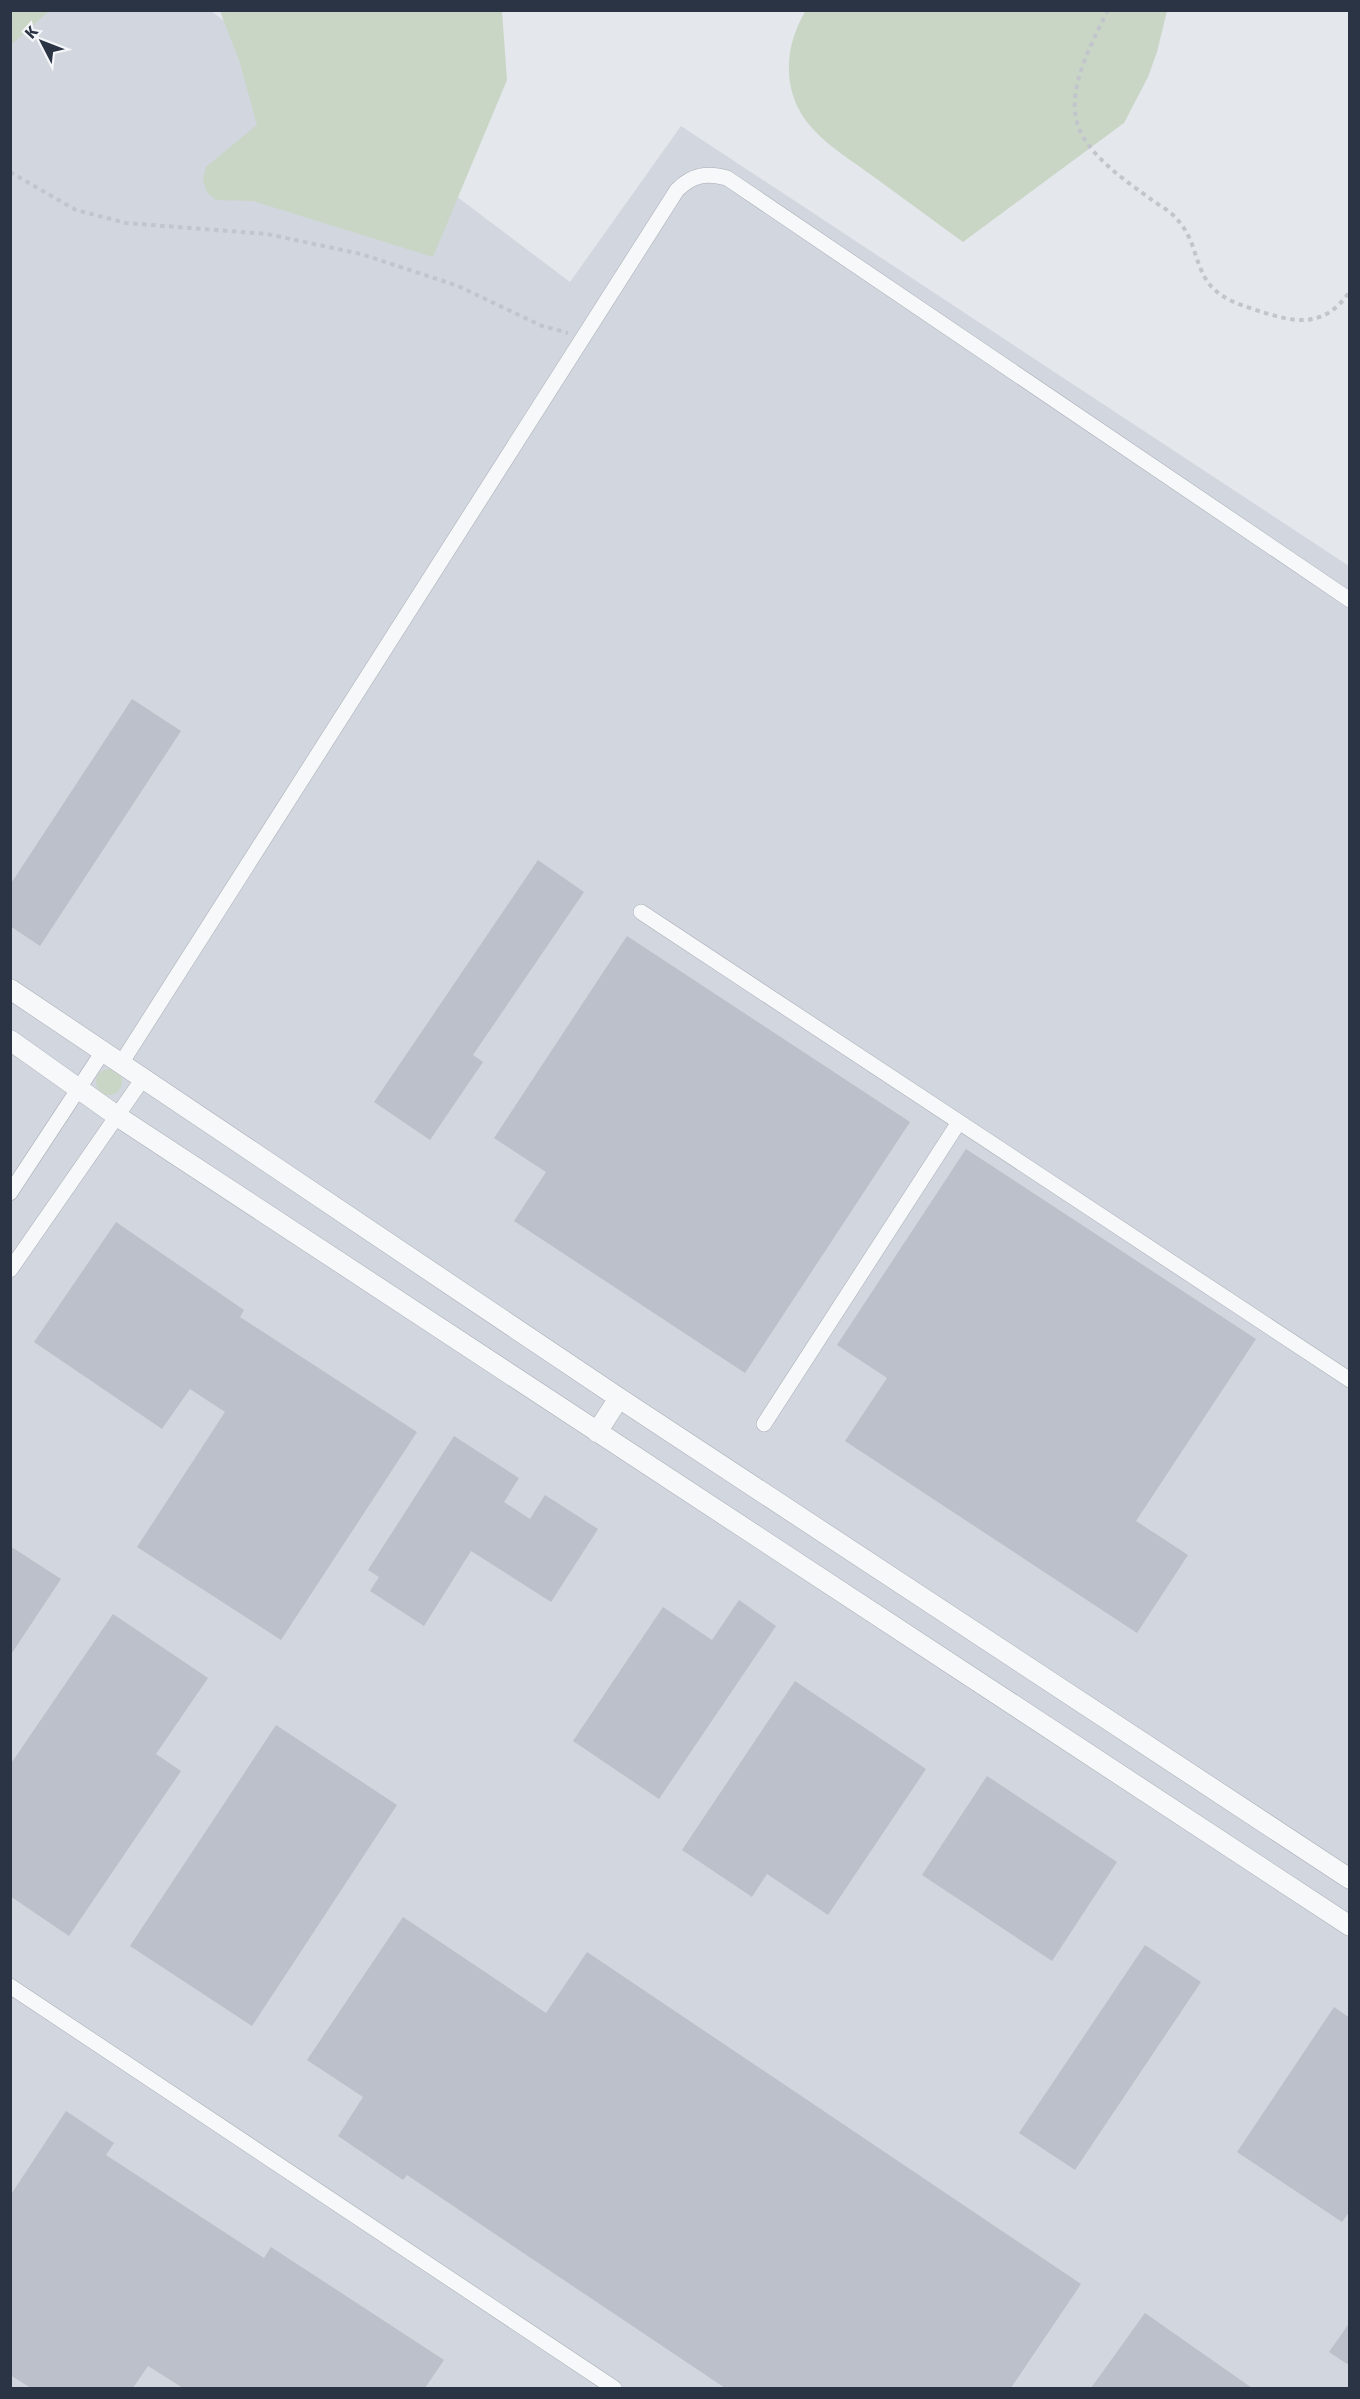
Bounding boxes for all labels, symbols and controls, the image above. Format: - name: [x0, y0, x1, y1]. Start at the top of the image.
- north arrow: [12, 12, 72, 72]
- text: K: [21, 22, 42, 42]

